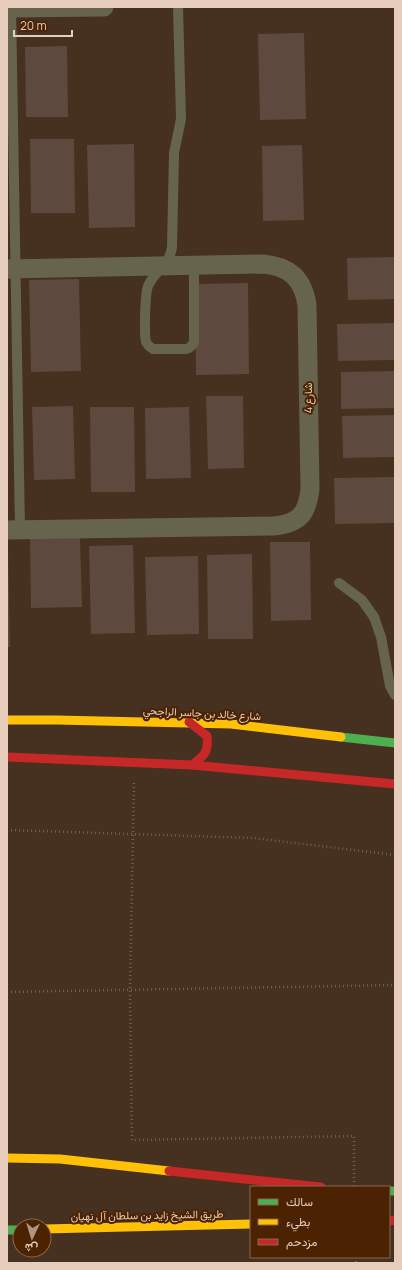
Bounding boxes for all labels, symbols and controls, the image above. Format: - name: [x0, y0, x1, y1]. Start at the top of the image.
- scale bar: [14, 12, 72, 38]
- text: 20 m: [20, 17, 47, 34]
- street label: شارع 4: [300, 382, 316, 414]
- street label: شارع خالد بن جاسر الراجحي: [142, 702, 262, 726]
- legend: [250, 1186, 390, 1258]
- text: سالك: [286, 1193, 313, 1210]
- street label: طريق الشيخ زايد بن سلطان آل نهيان: [70, 1206, 224, 1224]
- text: بطيء: [286, 1213, 310, 1232]
- north arrow: [12, 1218, 52, 1258]
- text: مزدحم: [286, 1233, 317, 1250]
- text: ش: [24, 1241, 38, 1256]

